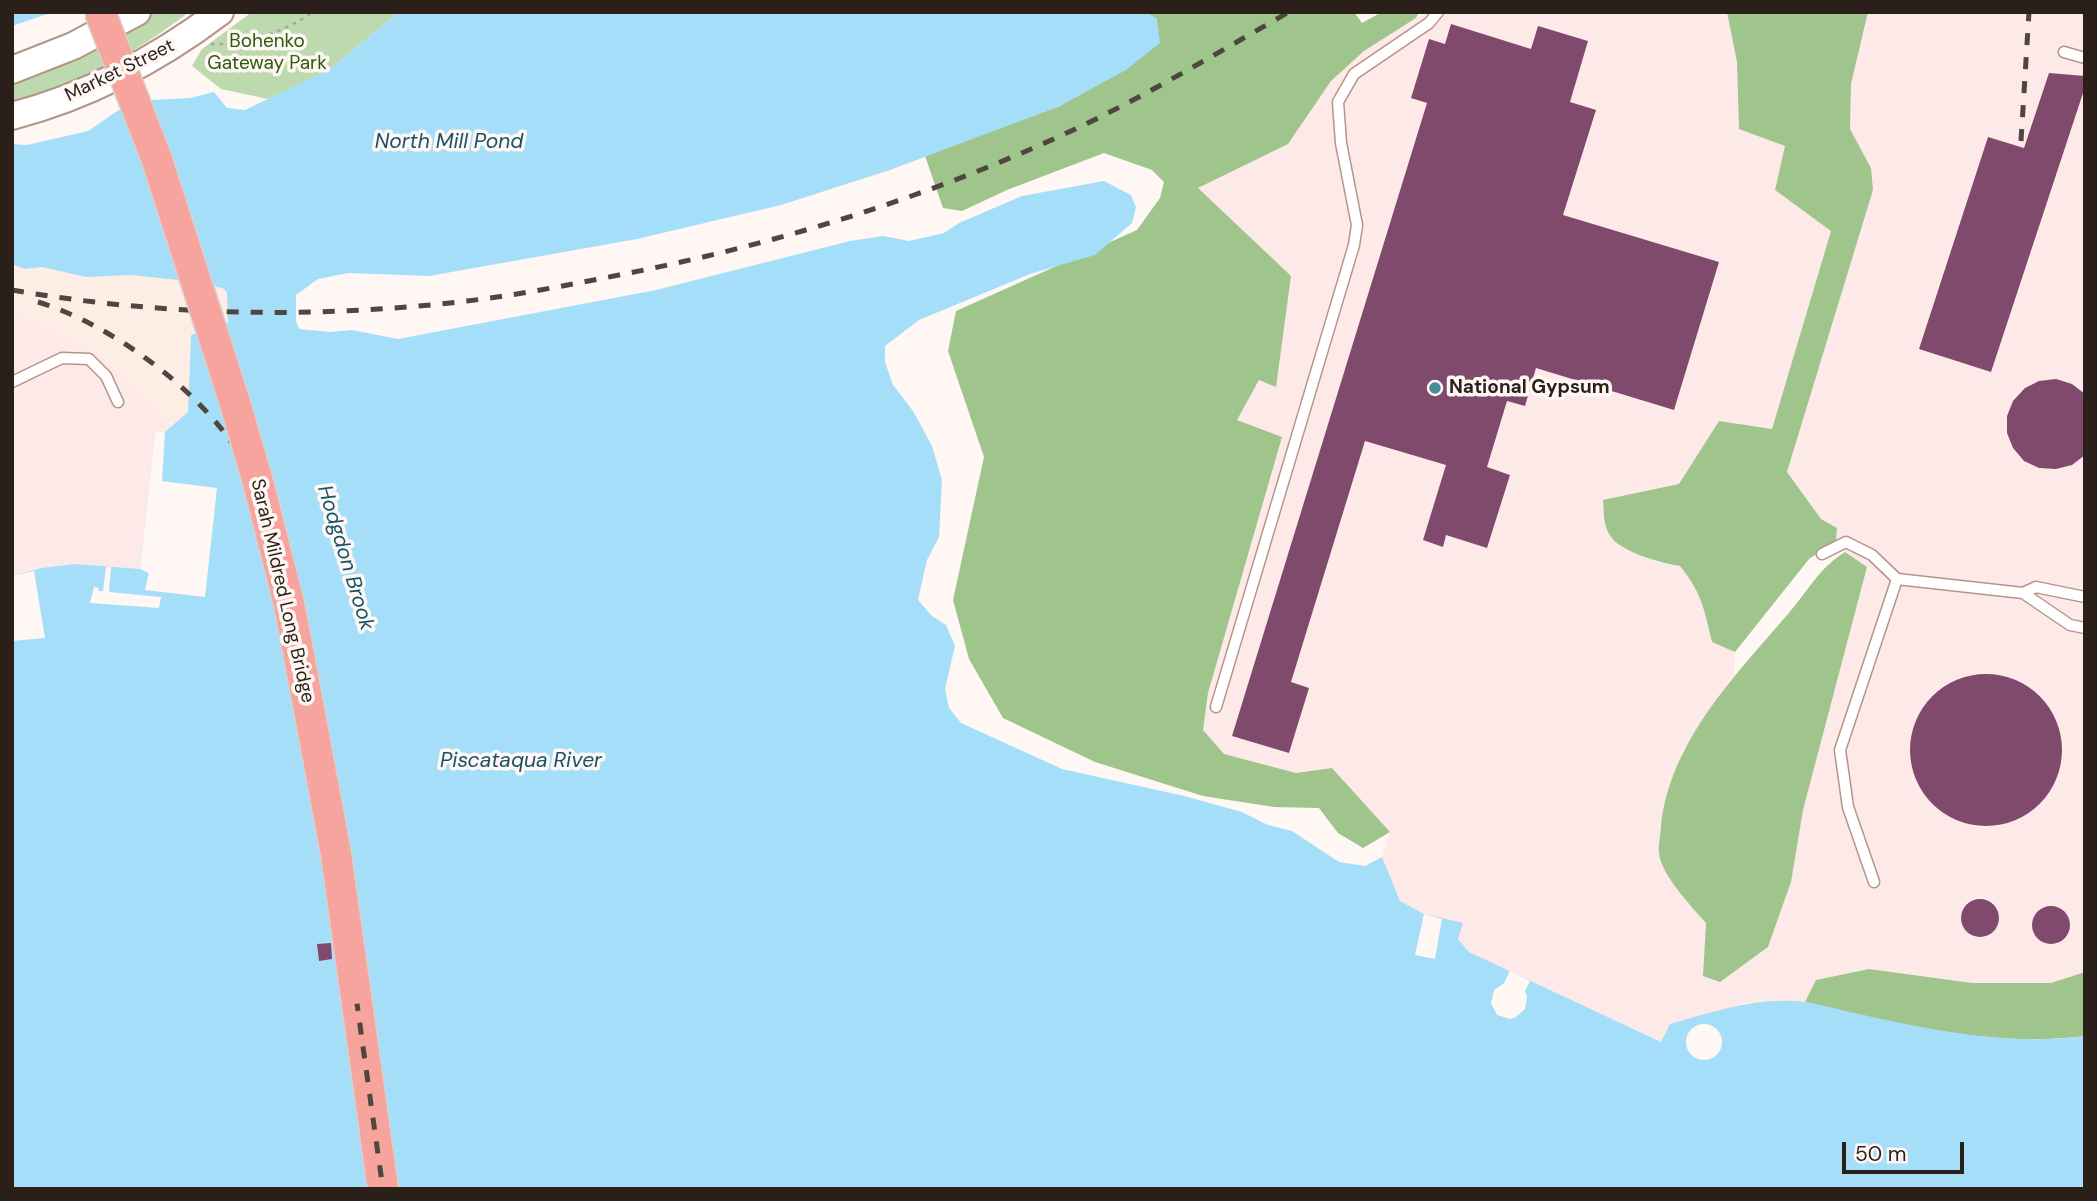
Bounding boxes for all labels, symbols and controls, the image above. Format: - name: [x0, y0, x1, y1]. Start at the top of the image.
- park label: Bohenko Gateway Park: [207, 31, 327, 75]
- street label: Market Street: [62, 35, 178, 107]
- water label: North Mill Pond: [375, 129, 523, 155]
- place label: National Gypsum: [1449, 377, 1610, 399]
- marker: National Gypsum: [1427, 380, 1443, 396]
- street label: Sarah Mildred Long Bridge: [245, 477, 319, 705]
- water label: Hodgdon Brook: [311, 482, 379, 634]
- water label: Piscataqua River: [440, 748, 602, 774]
- scale bar: [1845, 1128, 1968, 1172]
- text: 50 m: [1855, 1140, 1906, 1168]

